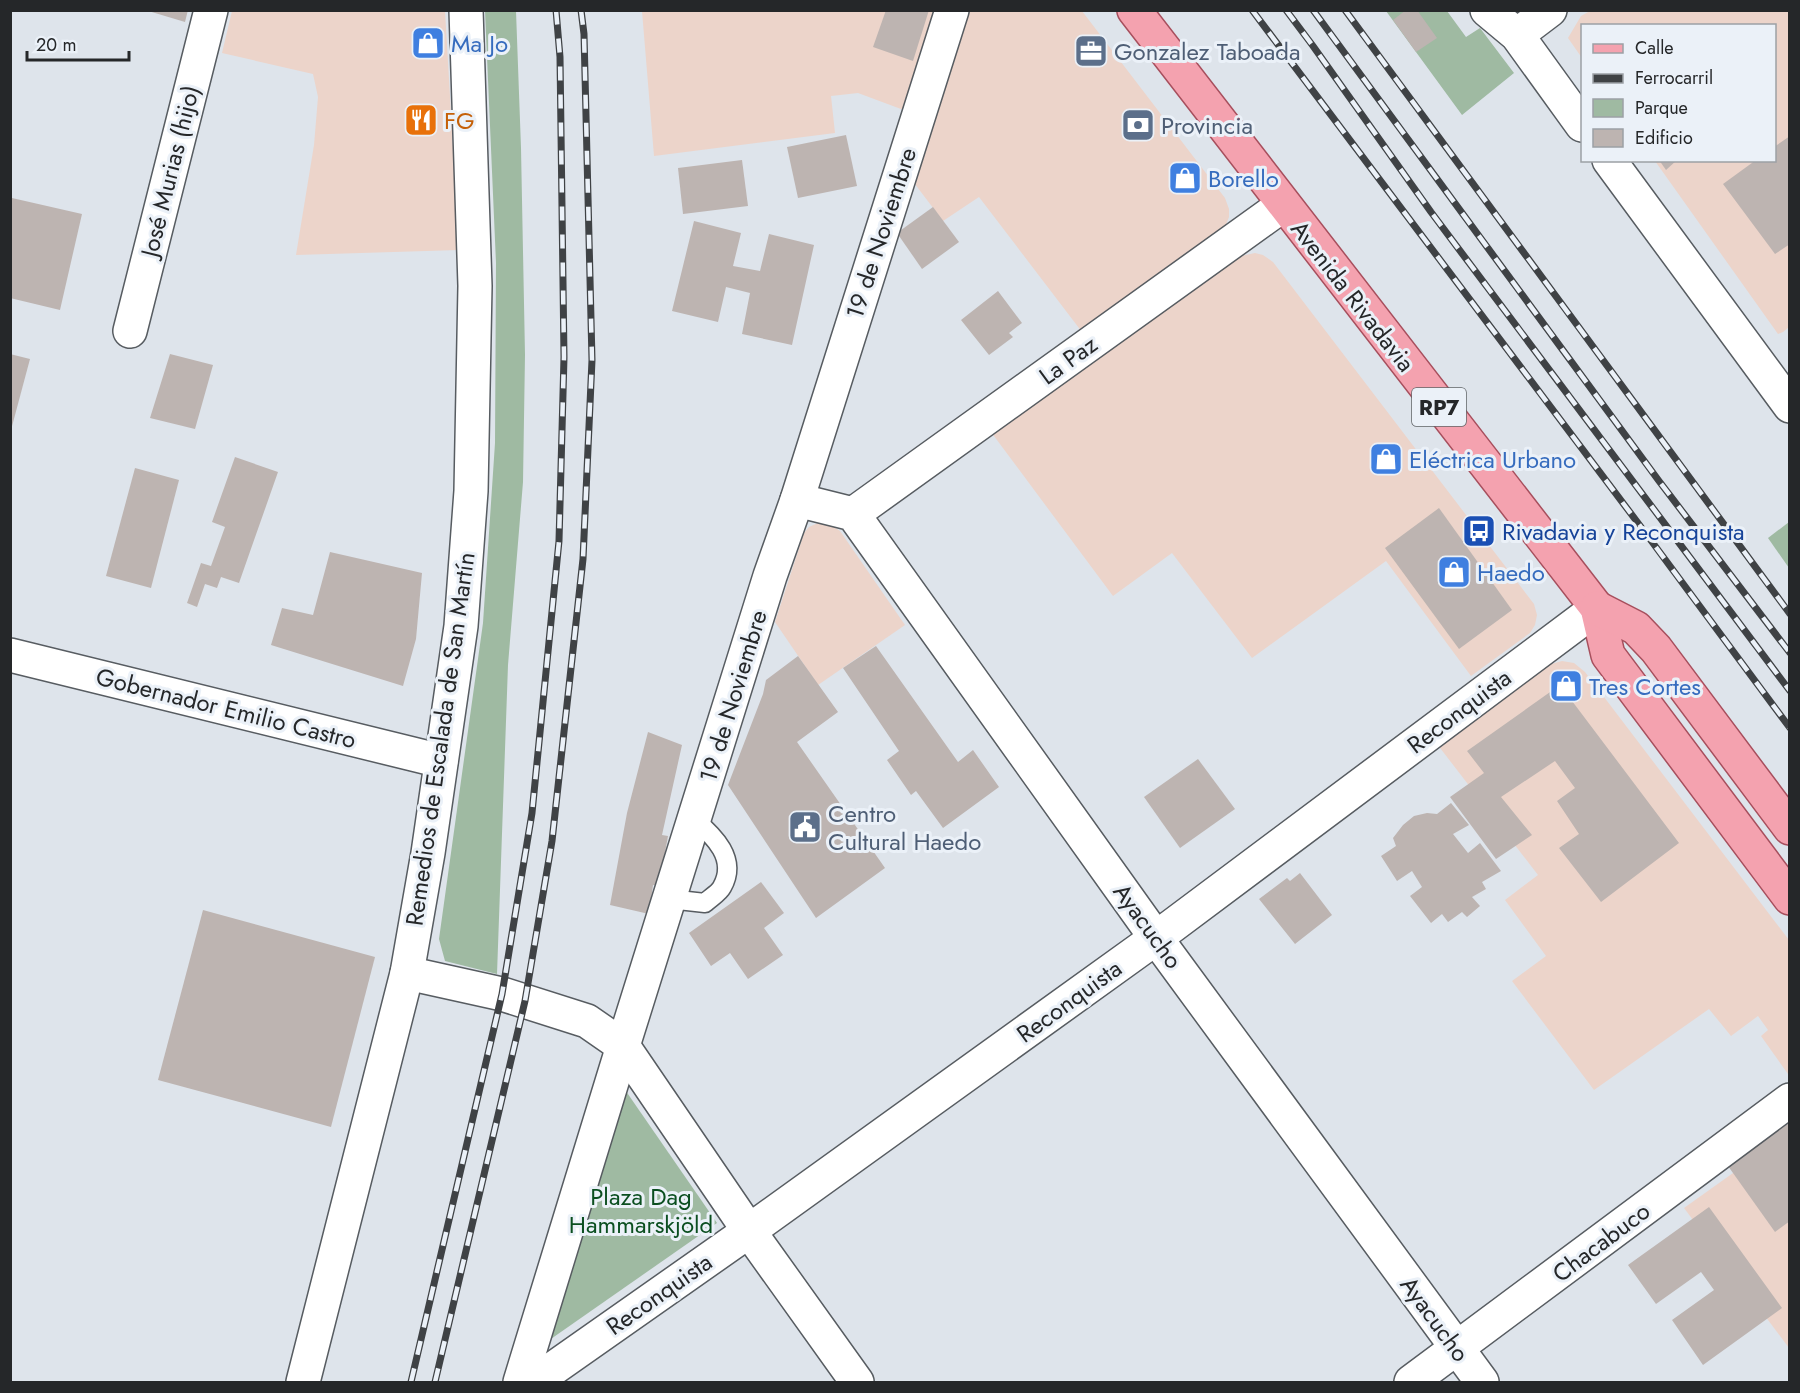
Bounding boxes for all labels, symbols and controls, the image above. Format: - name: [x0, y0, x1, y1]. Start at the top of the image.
- scale bar: [27, 24, 129, 62]
- legend: [1581, 24, 1776, 162]
- shop icon: Ma Jo: [410, 25, 446, 61]
- place label: Ma Jo: [451, 26, 508, 61]
- text: 20 m: [36, 32, 76, 58]
- office icon: Gonzalez Taboada: [1073, 33, 1109, 69]
- place label: Gonzalez Taboada: [1114, 34, 1301, 69]
- text: Calle: [1635, 35, 1674, 61]
- text: Ferrocarril: [1635, 65, 1713, 91]
- street label: José Murias (hijo): [131, 81, 208, 263]
- text: Parque: [1635, 95, 1688, 121]
- restaurant icon: FG: [403, 102, 439, 138]
- place label: FG: [444, 103, 475, 138]
- bank icon: Provincia: [1120, 107, 1156, 143]
- place label: Provincia: [1161, 108, 1253, 143]
- text: Edificio: [1635, 125, 1693, 151]
- street label: 19 de Noviembre: [837, 143, 925, 323]
- shop icon: Borello: [1167, 160, 1203, 196]
- place label: Borello: [1208, 161, 1279, 196]
- street label: Avenida Rivadavia: [1283, 213, 1423, 379]
- street label: La Paz: [1032, 327, 1104, 393]
- road number: RP7: [1412, 388, 1466, 426]
- shop icon: Eléctrica Urbano: [1368, 441, 1404, 477]
- place label: Eléctrica Urbano: [1409, 442, 1576, 477]
- bus stop icon: Rivadavia y Reconquista: [1461, 513, 1497, 549]
- place label: Rivadavia y Reconquista: [1502, 514, 1745, 549]
- street label: Remedios de Escalada de San Martín: [396, 550, 484, 928]
- shop icon: Haedo: [1436, 554, 1472, 590]
- place label: Haedo: [1477, 555, 1545, 590]
- street label: 19 de Noviembre: [690, 606, 776, 786]
- street label: Gobernador Emilio Castro: [92, 659, 360, 757]
- street label: Reconquista: [1400, 660, 1518, 762]
- shop icon: Tres Cortes: [1548, 668, 1584, 704]
- place label: Tres Cortes: [1589, 669, 1701, 704]
- place label: Centro Cultural Haedo: [828, 796, 981, 859]
- public building icon: Centro Cultural Haedo: [787, 809, 823, 845]
- street label: Ayacucho: [1105, 876, 1191, 976]
- street label: Reconquista: [1009, 951, 1129, 1051]
- park label: Plaza Dag Hammarskjöld: [569, 1179, 713, 1242]
- street label: Chacabuco: [1545, 1194, 1657, 1290]
- street label: Reconquista: [599, 1245, 719, 1343]
- street label: Ayacucho: [1392, 1269, 1478, 1369]

